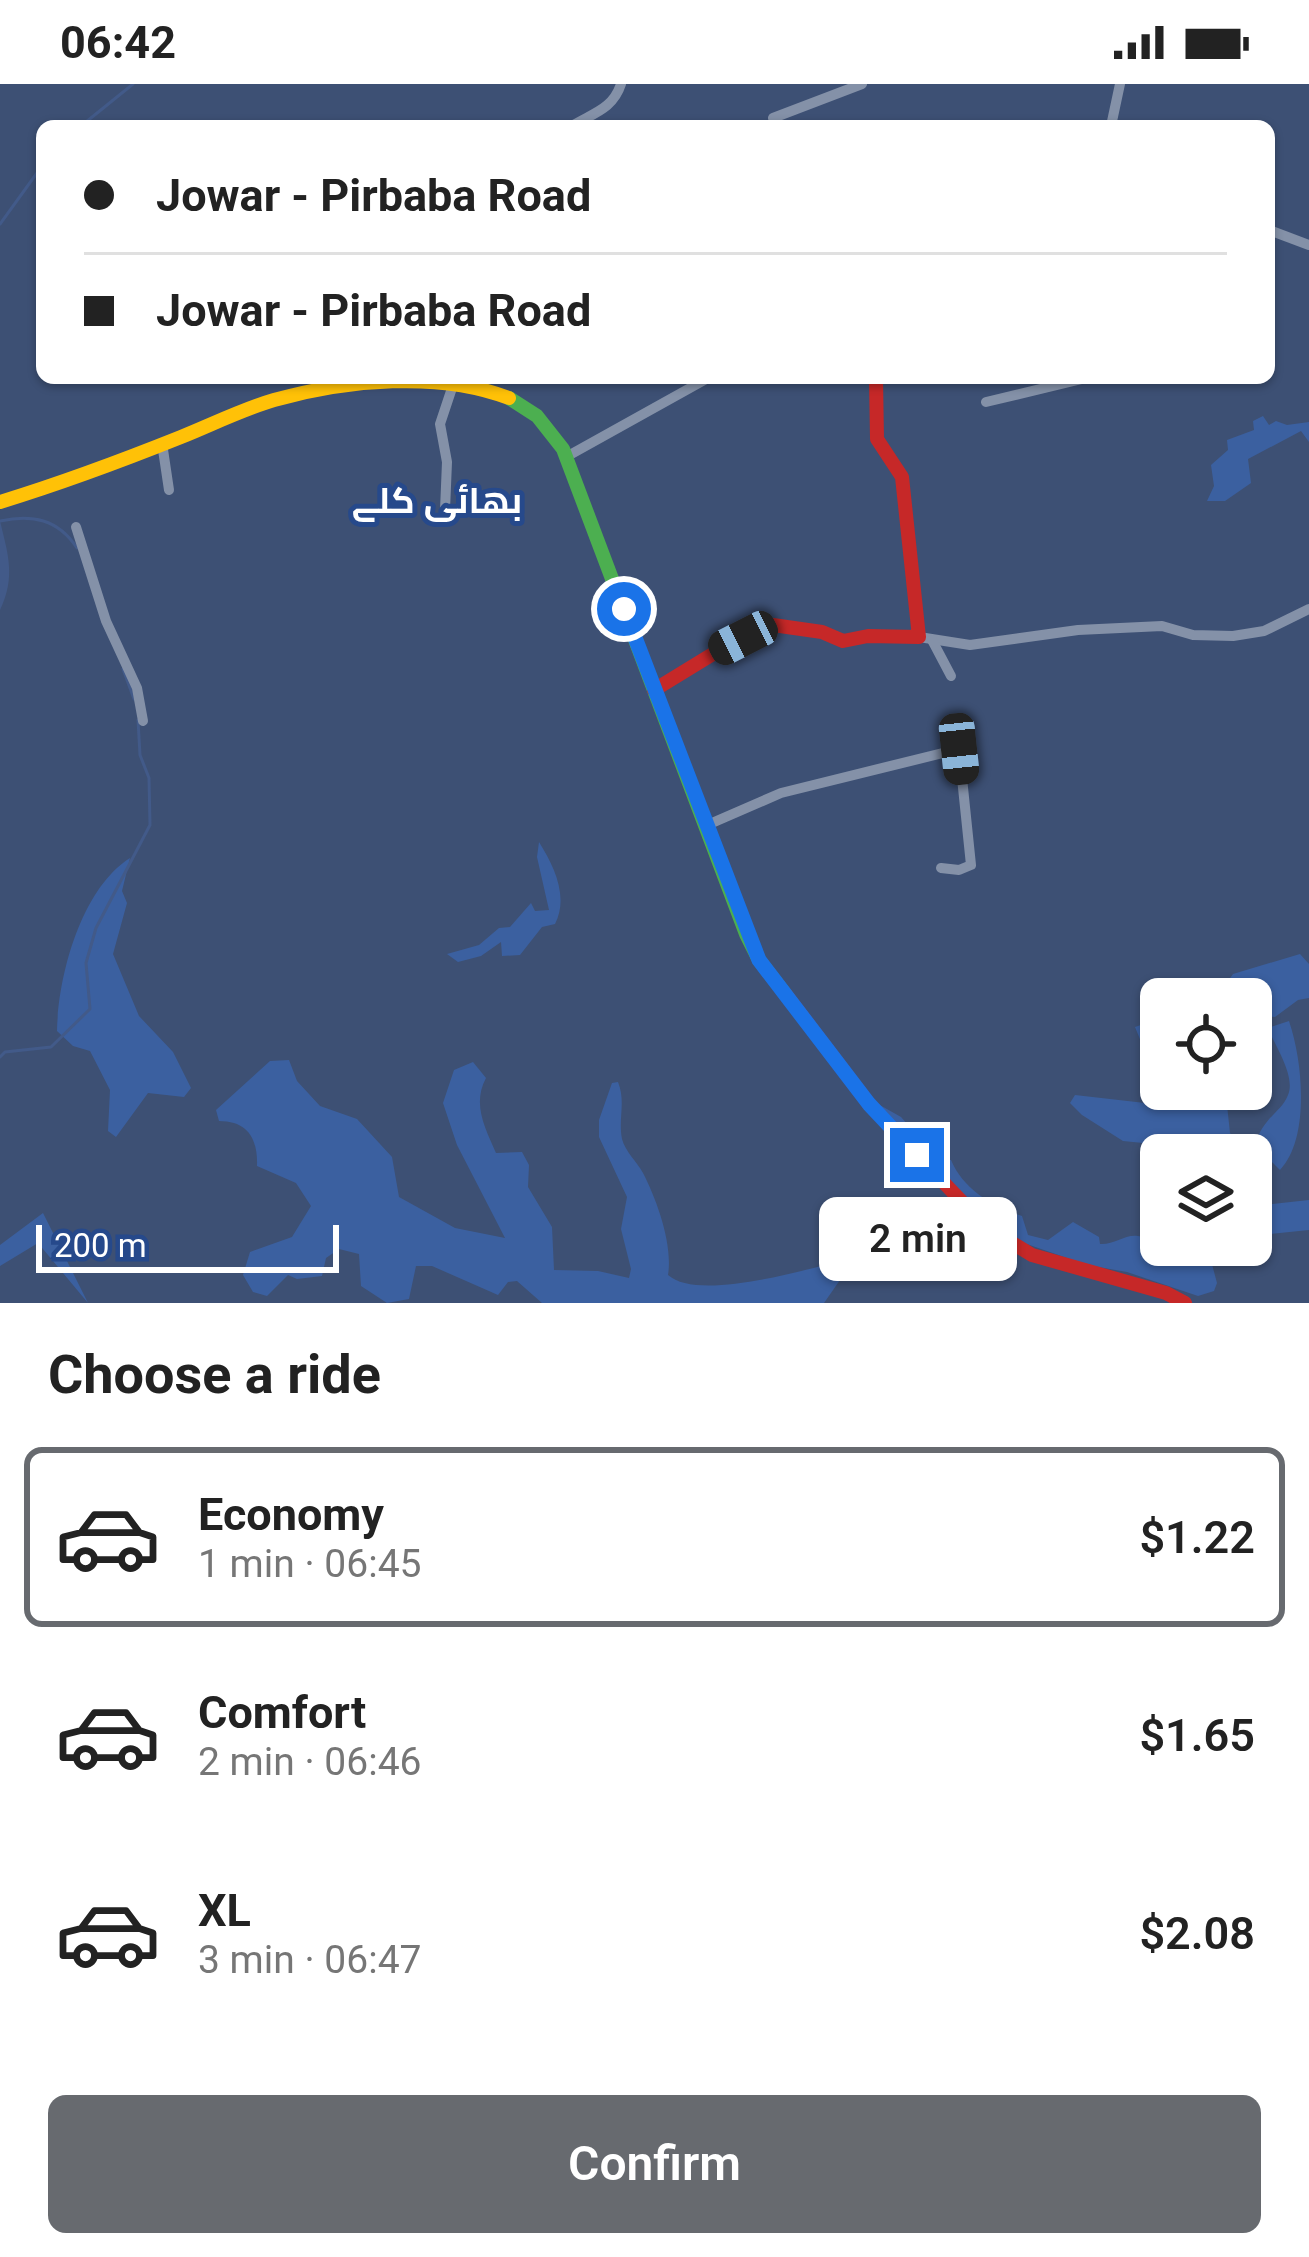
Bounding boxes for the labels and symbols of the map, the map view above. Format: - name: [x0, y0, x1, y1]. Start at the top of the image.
- district label: بھائی كلے: [352, 480, 522, 522]
- route start: [597, 582, 651, 636]
- car: [703, 606, 783, 670]
- car: [937, 711, 981, 787]
- route end: [890, 1128, 944, 1182]
- callout: 2 min: [818, 1197, 1016, 1281]
- scale bar: [36, 1219, 339, 1272]

